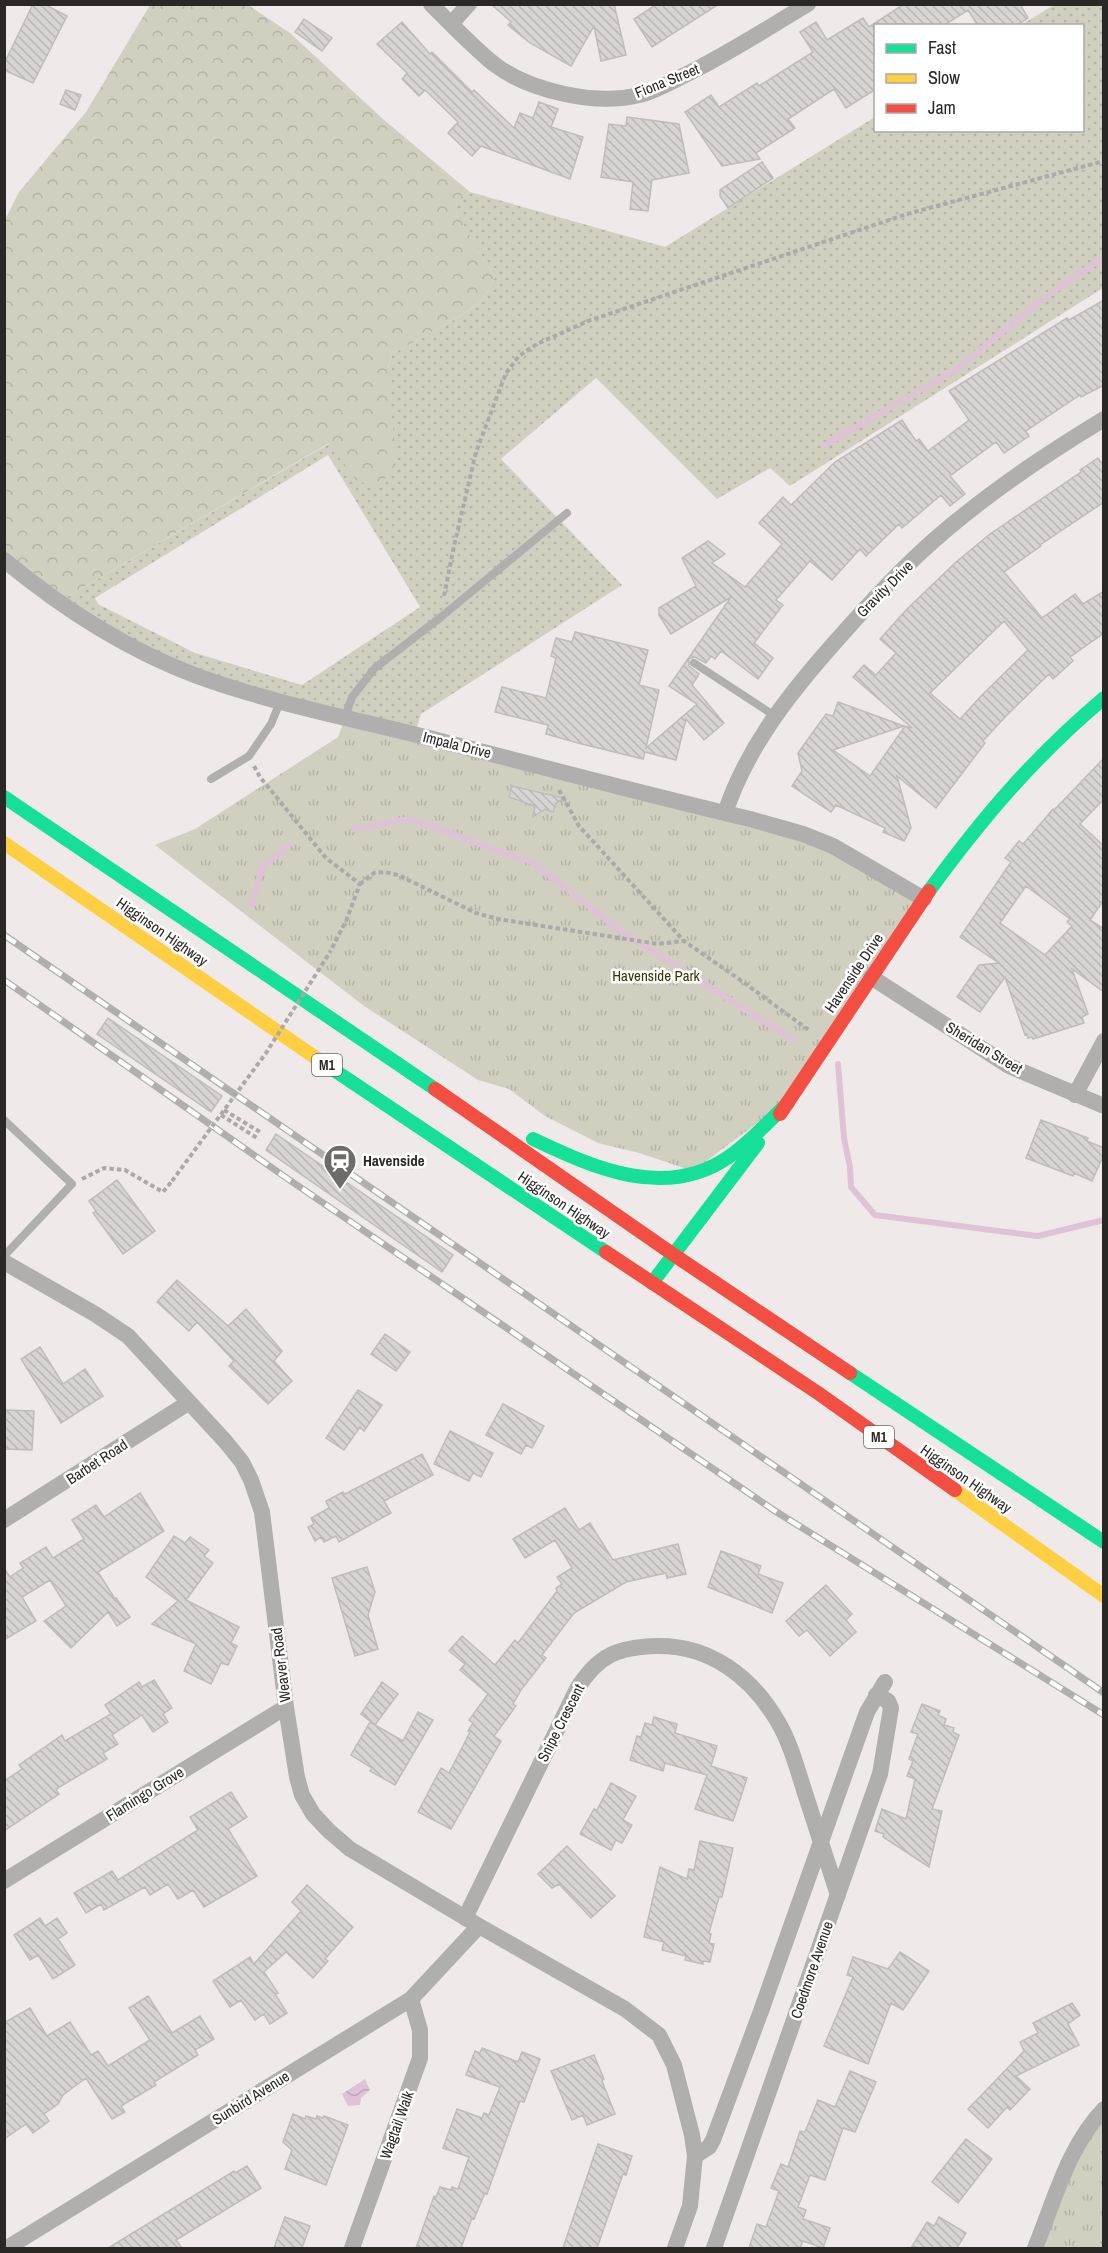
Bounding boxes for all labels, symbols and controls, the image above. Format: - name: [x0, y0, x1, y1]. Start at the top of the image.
- legend: [874, 24, 1084, 132]
- text: Fast: [928, 35, 956, 60]
- street label: Fiona Street: [631, 58, 703, 103]
- text: Slow: [928, 65, 960, 90]
- text: Jam: [928, 95, 956, 120]
- street label: Gravity Drive: [852, 555, 918, 622]
- street label: Impala Drive: [421, 726, 494, 763]
- street label: Higginson Highway: [112, 892, 213, 971]
- street label: Havenside Drive: [819, 929, 888, 1017]
- park label: Havenside Park: [612, 965, 701, 986]
- street label: Sheridan Street: [942, 1016, 1027, 1079]
- road number: M1: [312, 1054, 342, 1076]
- station icon: Havenside: [322, 1143, 358, 1190]
- place label: Havenside: [363, 1150, 425, 1171]
- street label: Higginson Highway: [514, 1166, 615, 1244]
- road number: M1: [864, 1426, 894, 1448]
- street label: Barbet Road: [62, 1434, 131, 1489]
- street label: Higginson Highway: [916, 1439, 1017, 1518]
- street label: Weaver Road: [266, 1627, 295, 1704]
- street label: Snipe Crescent: [532, 1680, 589, 1765]
- street label: Flamingo Grove: [102, 1761, 188, 1826]
- street label: Coedmore Avenue: [785, 1918, 838, 2021]
- street label: Sunbird Avenue: [208, 2065, 293, 2130]
- street label: Wagtail Walk: [374, 2087, 419, 2162]

